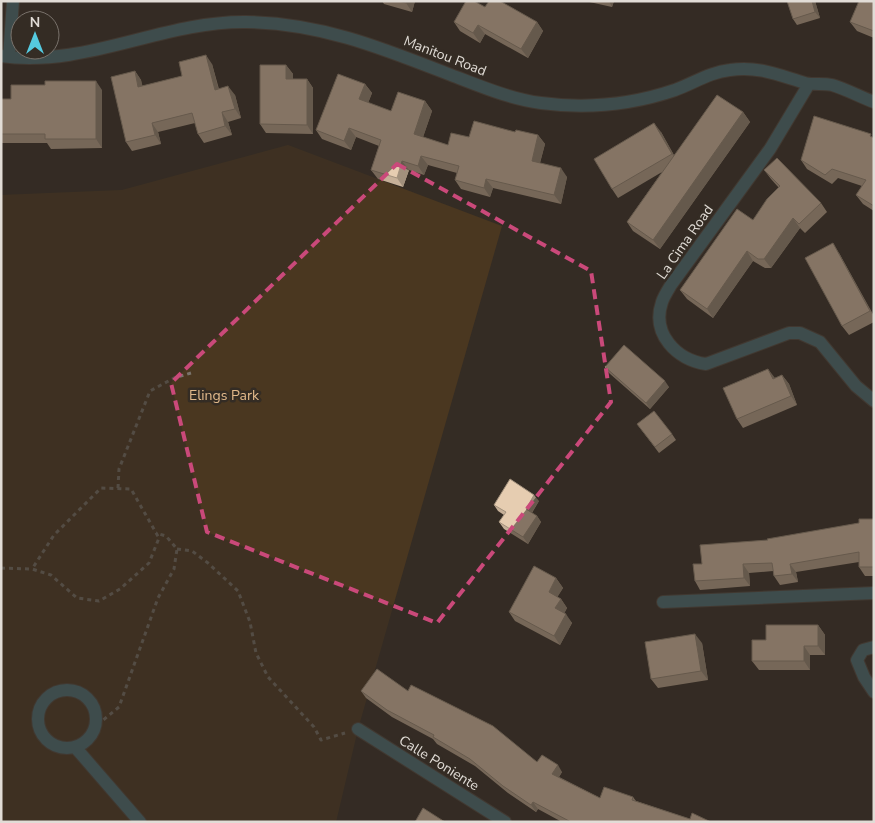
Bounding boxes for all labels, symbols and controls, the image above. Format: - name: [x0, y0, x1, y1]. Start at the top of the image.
- north arrow: [10, 10, 60, 60]
- text: N: [30, 13, 40, 32]
- street label: Manitou Road: [401, 31, 489, 81]
- street label: La Cima Road: [652, 201, 718, 283]
- park label: Elings Park: [189, 386, 260, 405]
- street label: Calle Poniente: [395, 731, 483, 795]

